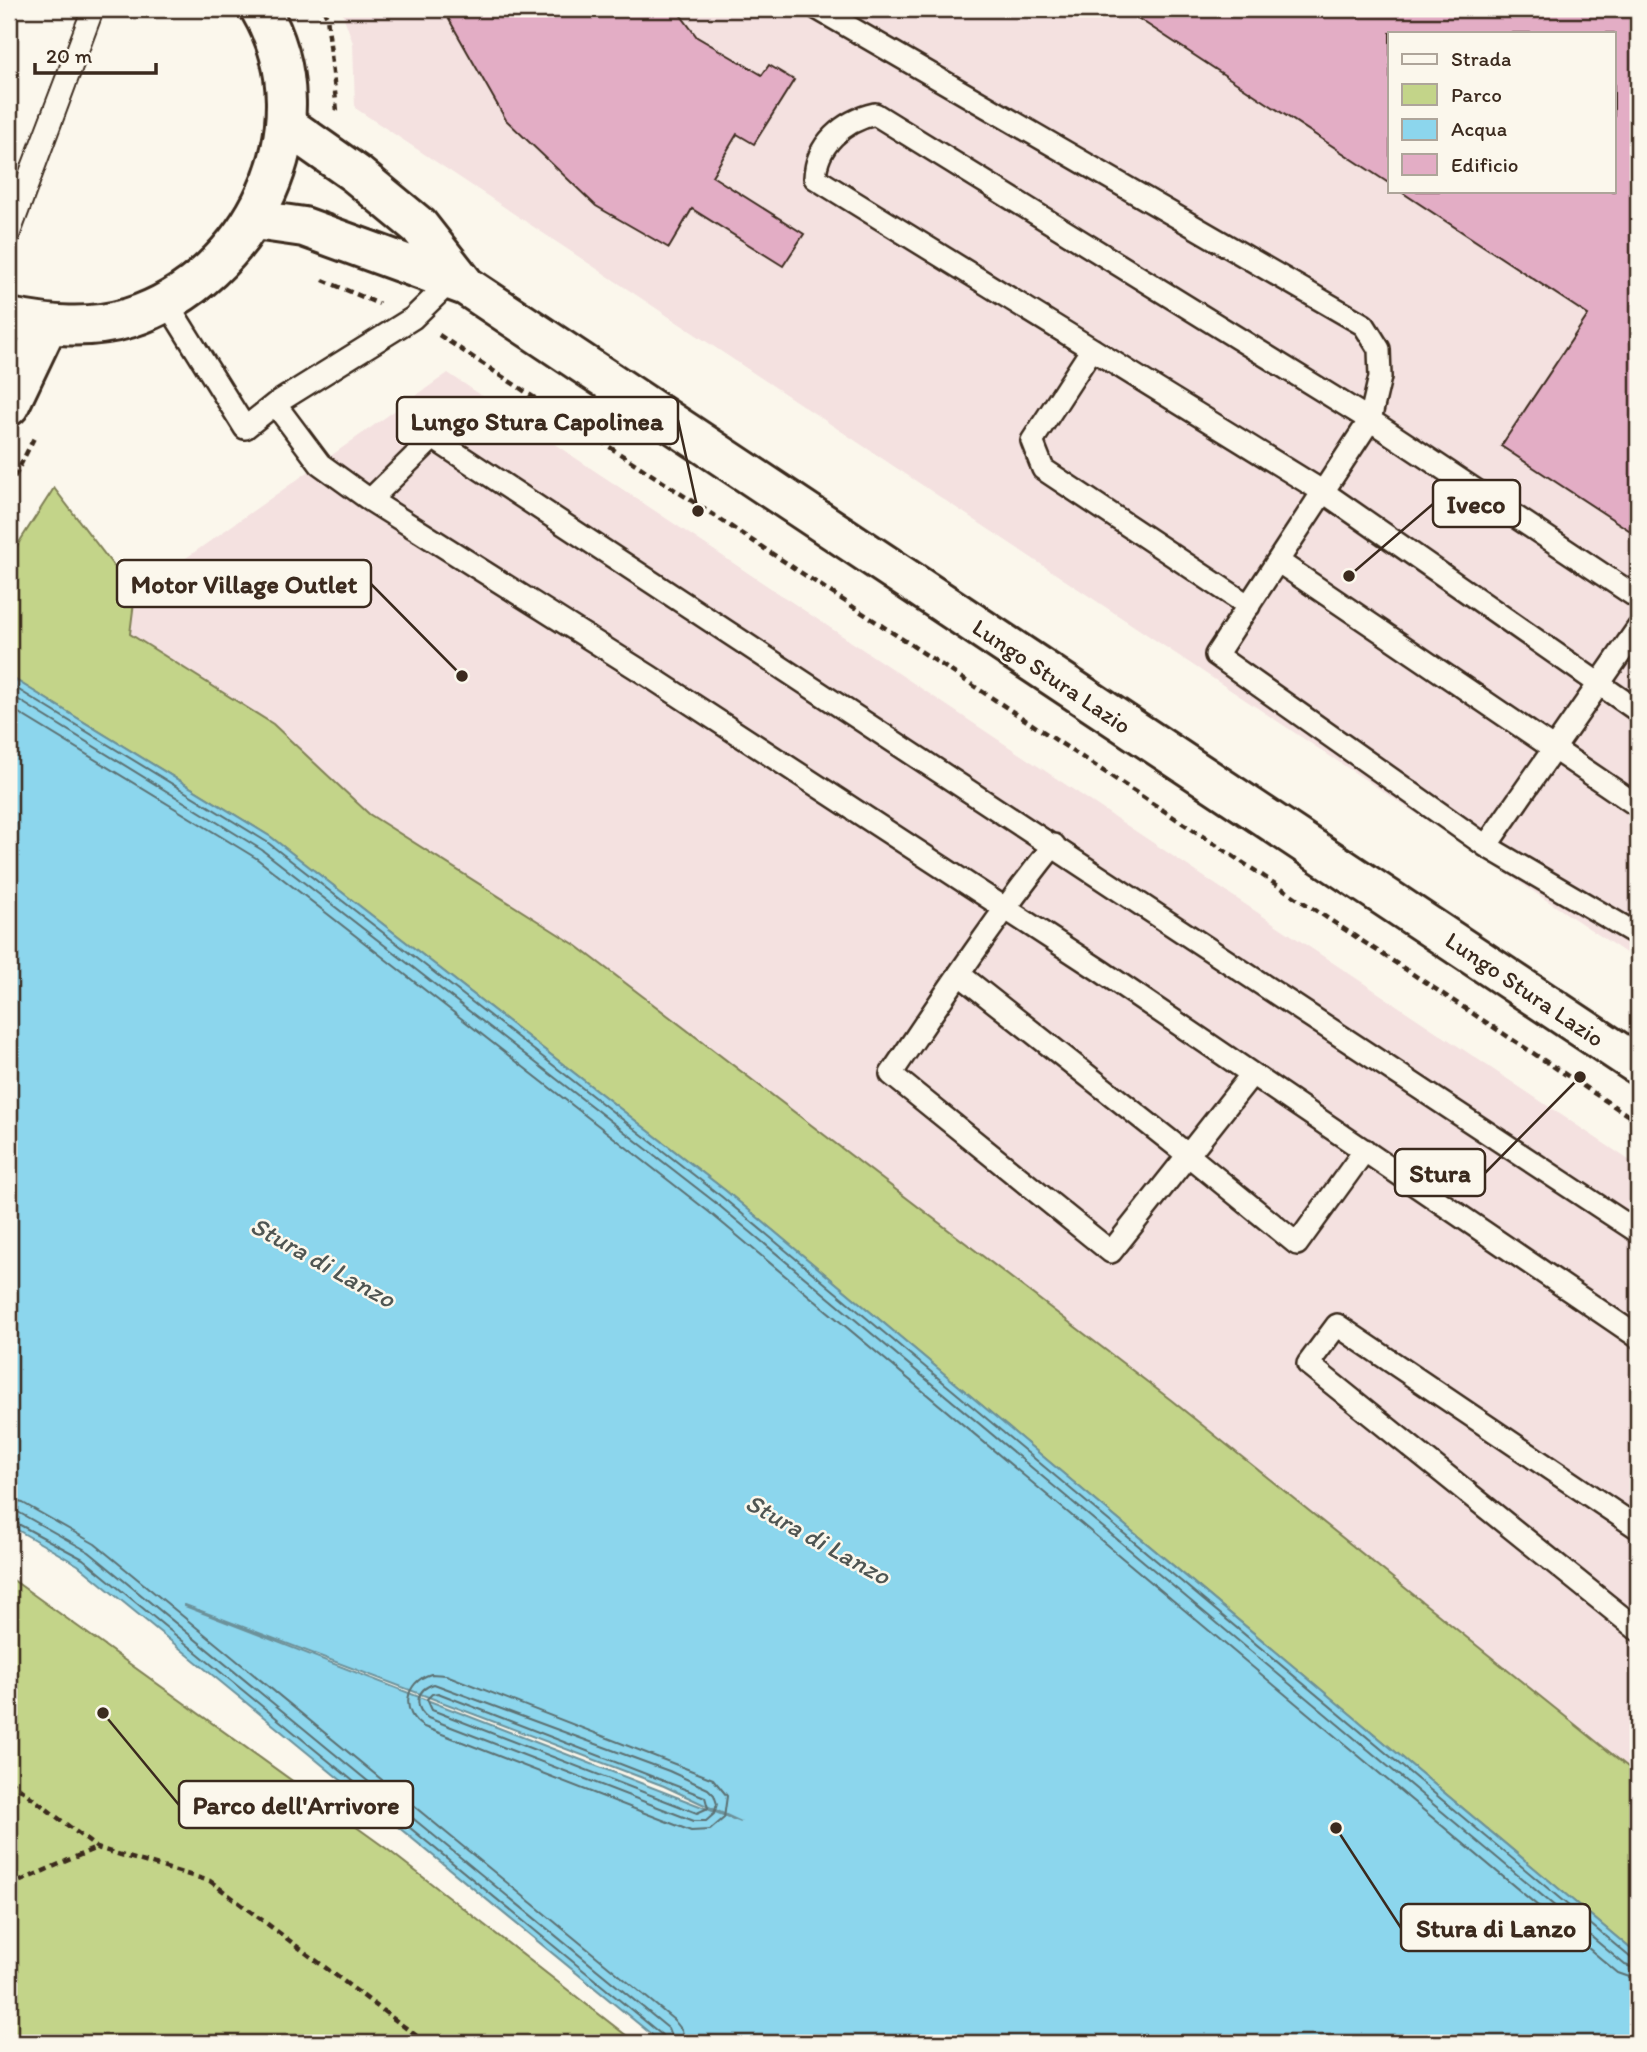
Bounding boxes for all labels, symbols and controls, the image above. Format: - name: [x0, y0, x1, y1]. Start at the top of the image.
- scale bar: [35, 32, 156, 76]
- legend: [1388, 32, 1616, 192]
- text: 20 m: [46, 43, 93, 68]
- text: Strada: [1451, 46, 1511, 71]
- text: Parco: [1451, 82, 1502, 107]
- text: Acqua: [1451, 116, 1507, 141]
- text: Edificio: [1451, 152, 1519, 177]
- callout: Lungo Stura Capolinea: [397, 397, 678, 444]
- text: Lungo Stura Capolinea: [411, 405, 664, 437]
- callout: Iveco: [1433, 480, 1520, 527]
- text: Iveco: [1446, 488, 1506, 520]
- callout: Motor Village Outlet: [117, 560, 371, 607]
- text: Motor Village Outlet: [131, 568, 357, 600]
- street label: Lungo Stura Lazio: [967, 612, 1137, 740]
- street label: Lungo Stura Lazio: [1440, 925, 1610, 1053]
- callout: Stura: [1395, 1149, 1485, 1196]
- text: Stura: [1409, 1157, 1471, 1189]
- water label: Stura di Lanzo: [245, 1209, 402, 1315]
- water label: Stura di Lanzo: [740, 1486, 897, 1592]
- callout: Parco dell'Arrivore: [179, 1781, 413, 1828]
- text: Parco dell'Arrivore: [192, 1789, 400, 1821]
- callout: Stura di Lanzo: [1401, 1904, 1590, 1951]
- text: Stura di Lanzo: [1416, 1912, 1576, 1944]

